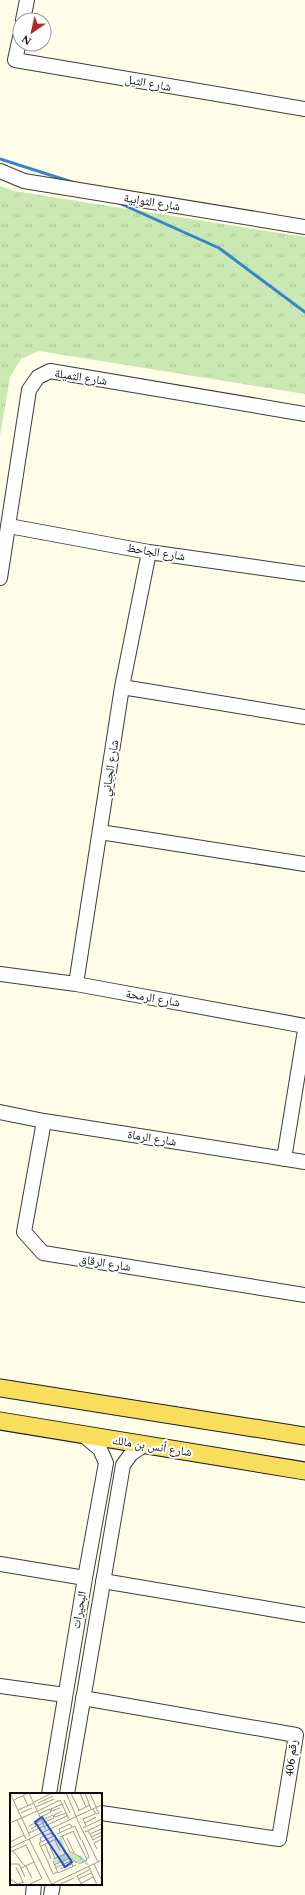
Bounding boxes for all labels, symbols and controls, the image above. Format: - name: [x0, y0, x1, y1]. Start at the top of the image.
- north arrow: [12, 12, 52, 52]
- text: N: [18, 30, 35, 49]
- street label: شارع الثيل: [123, 70, 173, 97]
- street label: شارع الثوابية: [122, 189, 182, 216]
- street label: شارع الثميلة: [53, 364, 109, 391]
- street label: شارع الجاحظ: [125, 538, 187, 567]
- street label: شارع الجباني: [97, 738, 124, 798]
- street label: شارع الرمحة: [124, 984, 182, 1013]
- street label: شارع الرماة: [126, 1125, 178, 1152]
- street label: شارع الرقاق: [78, 1250, 132, 1277]
- street label: شارع أنس بن مالك: [111, 1431, 193, 1462]
- street label: البحيرات: [67, 1589, 92, 1631]
- street label: رقم 406: [280, 1738, 303, 1778]
- inset map: [10, 1793, 102, 1885]

